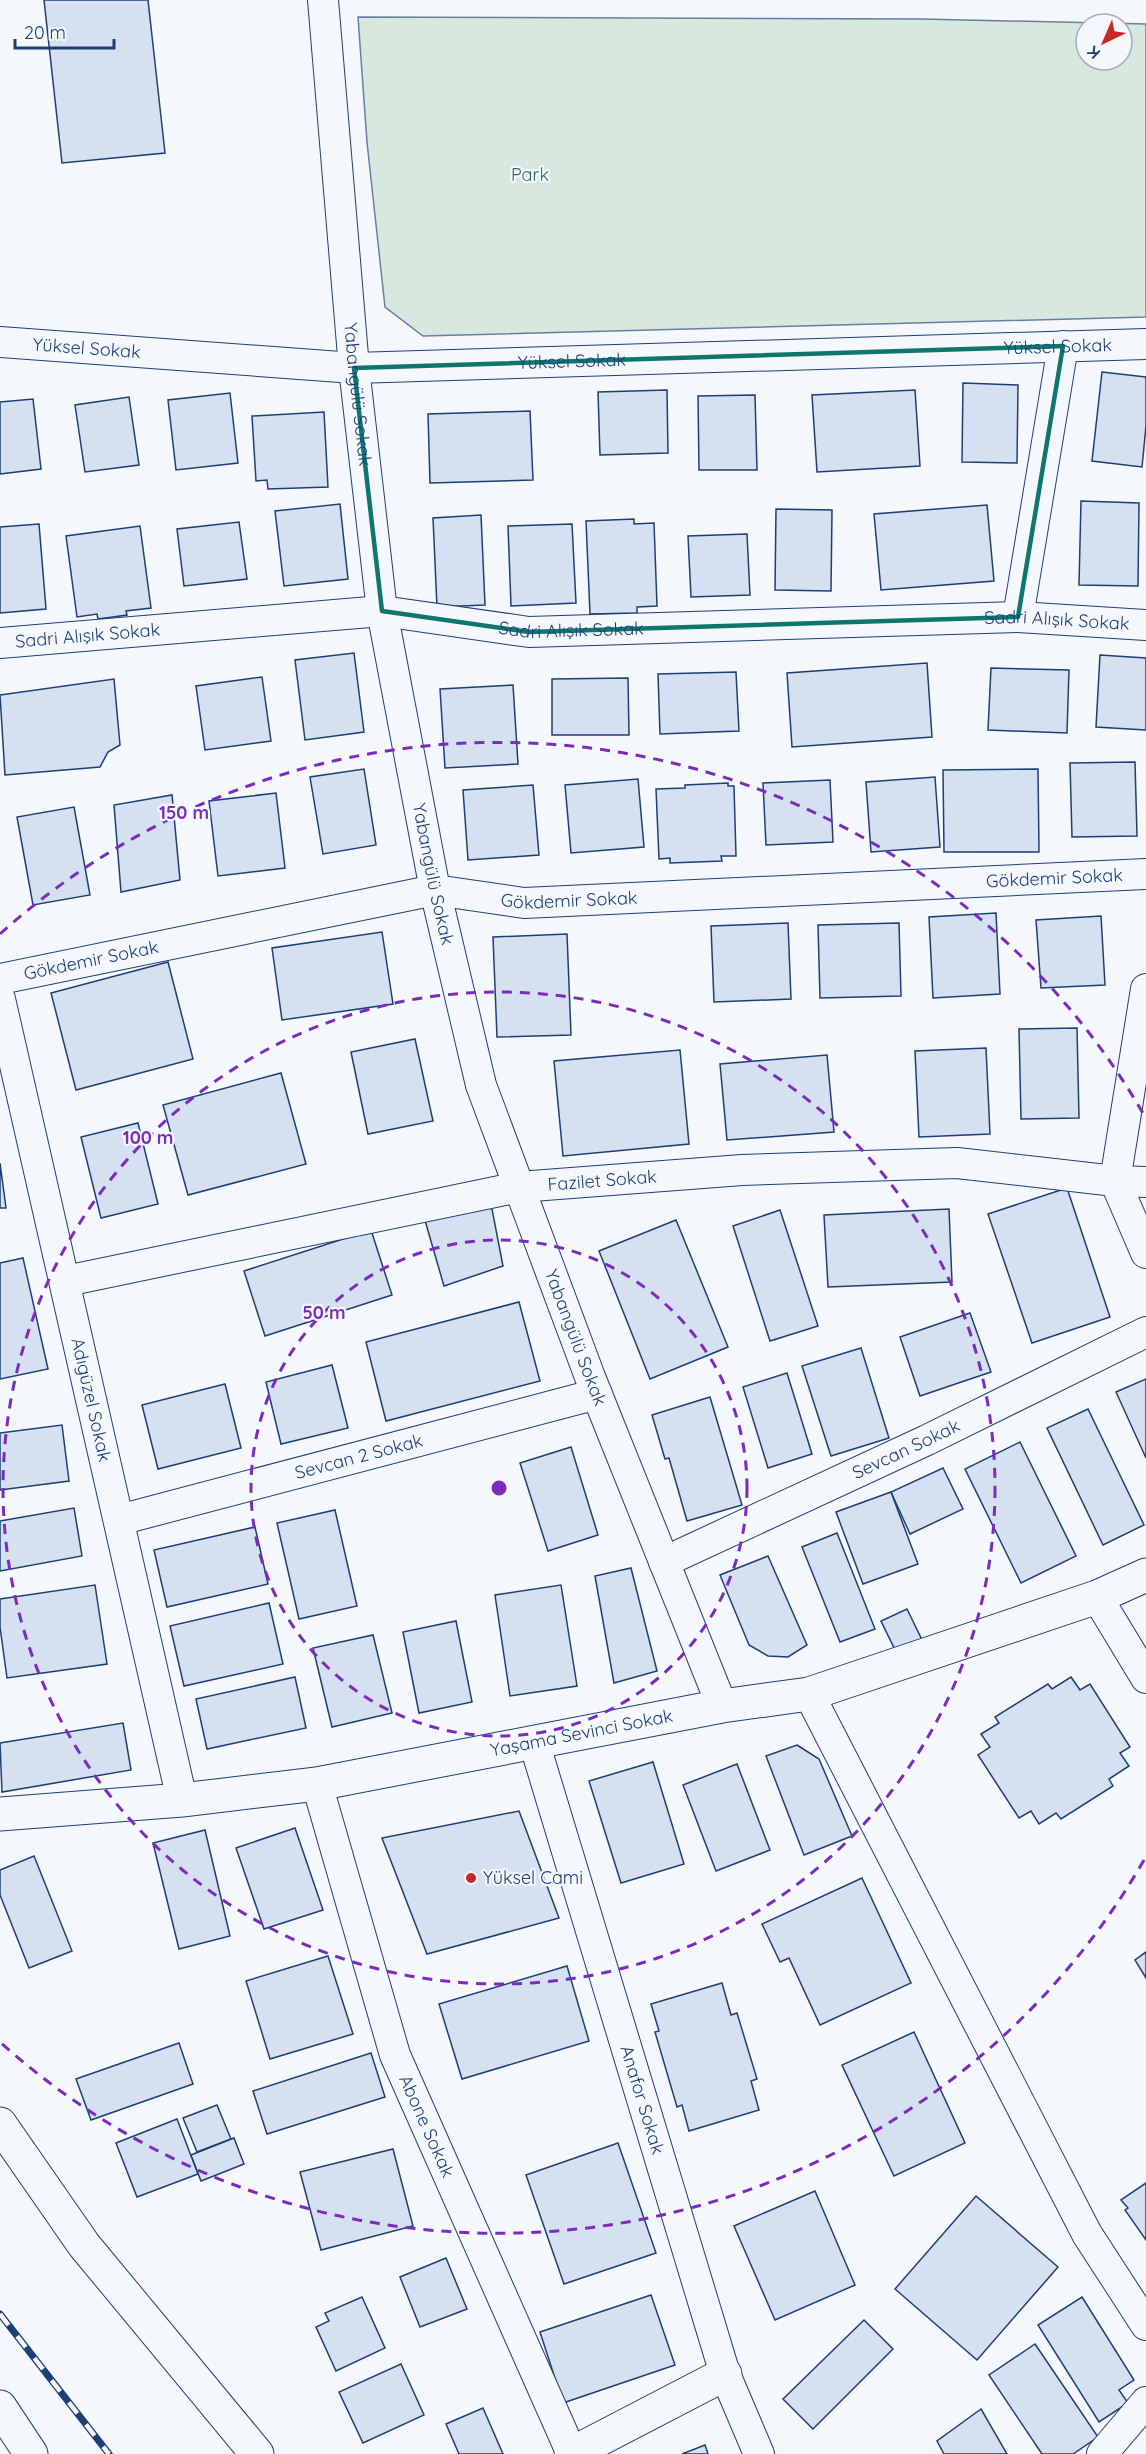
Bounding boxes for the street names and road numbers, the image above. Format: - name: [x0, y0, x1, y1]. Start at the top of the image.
- street label: Yabangülü Sokak: [339, 322, 377, 467]
- street label: Yüksel Sokak: [32, 332, 142, 363]
- street label: Yüksel Sokak: [1003, 333, 1112, 359]
- street label: Yüksel Sokak: [517, 348, 626, 374]
- street label: Sadri Alışık Sokak: [984, 605, 1130, 635]
- street label: Sadri Alışık Sokak: [497, 616, 644, 643]
- street label: Sadri Alışık Sokak: [14, 618, 161, 653]
- street label: Yabangülü Sokak: [408, 801, 460, 947]
- street label: Gökdemir Sokak: [985, 863, 1123, 892]
- street label: Gökdemir Sokak: [499, 886, 638, 914]
- street label: Gökdemir Sokak: [22, 935, 160, 985]
- street label: Fazilet Sokak: [547, 1165, 658, 1196]
- street label: Yabangülü Sokak: [540, 1266, 612, 1409]
- street label: Adıgüzel Sokak: [66, 1335, 117, 1464]
- street label: Sevcan Sokak: [848, 1414, 963, 1484]
- street label: Sevcan 2 Sokak: [292, 1428, 425, 1484]
- street label: Yaşama Sevinci Sokak: [488, 1704, 675, 1761]
- street label: Anafor Sokak: [615, 2043, 670, 2157]
- street label: Abone Sokak: [394, 2071, 460, 2181]

